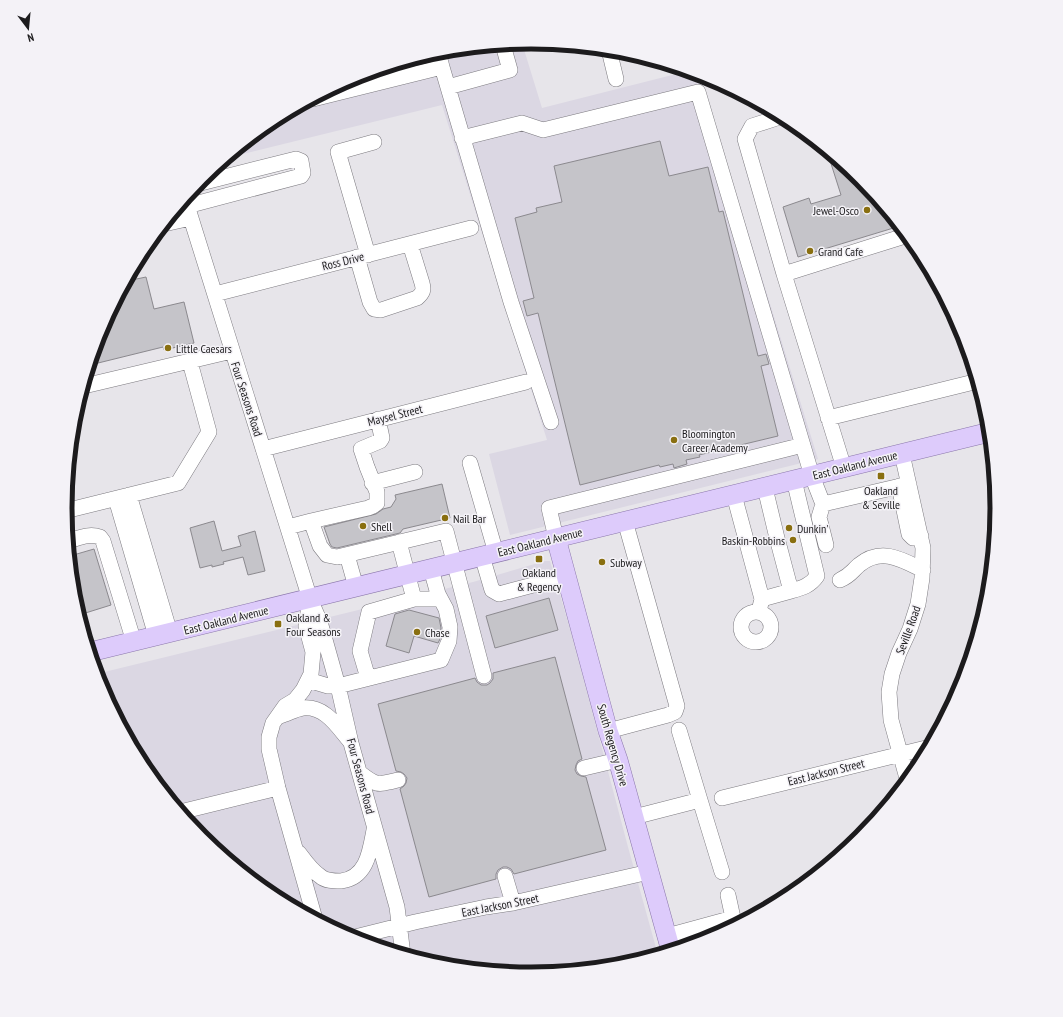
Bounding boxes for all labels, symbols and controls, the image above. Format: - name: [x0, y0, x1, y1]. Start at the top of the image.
- north arrow: [8, 8, 48, 48]
- text: N: [26, 30, 36, 45]
- place label: Jewel-Osco: [812, 203, 859, 218]
- marker: Jewel-Osco: [862, 205, 872, 215]
- place label: Grand Cafe: [818, 244, 863, 259]
- marker: Grand Cafe: [805, 246, 815, 256]
- street label: Ross Drive: [320, 249, 366, 273]
- place label: Little Caesars: [176, 341, 232, 356]
- marker: Little Caesars: [163, 343, 173, 353]
- street label: Four Seasons Road: [228, 360, 266, 438]
- street label: Maysel Street: [366, 401, 425, 429]
- place label: Bloomington Career Academy: [682, 426, 748, 455]
- marker: Bloomington Career Academy: [669, 435, 679, 445]
- street label: East Oakland Avenue: [811, 447, 899, 483]
- marker: Oakland & Seville: [876, 471, 886, 481]
- place label: Oakland & Seville: [862, 483, 900, 512]
- place label: Nail Bar: [453, 511, 487, 526]
- marker: Nail Bar: [440, 513, 450, 523]
- place label: Shell: [371, 519, 392, 534]
- marker: Shell: [358, 521, 368, 531]
- place label: Dunkin': [797, 521, 828, 536]
- marker: Dunkin': [784, 523, 794, 533]
- street label: East Oakland Avenue: [496, 524, 584, 560]
- place label: Baskin-Robbins: [722, 533, 785, 548]
- marker: Baskin-Robbins: [788, 535, 798, 545]
- marker: Oakland & Regency: [534, 554, 544, 564]
- place label: Subway: [610, 555, 642, 570]
- marker: Subway: [597, 557, 607, 567]
- place label: Oakland & Regency: [517, 565, 562, 594]
- street label: East Oakland Avenue: [182, 602, 270, 638]
- street label: Seville Road: [892, 604, 924, 656]
- place label: Oakland & Four Seasons: [286, 610, 341, 639]
- marker: Oakland & Four Seasons: [273, 619, 283, 629]
- place label: Chase: [425, 625, 450, 640]
- marker: Chase: [412, 627, 422, 637]
- street label: South Regency Drive: [594, 702, 632, 788]
- street label: Four Seasons Road: [344, 737, 378, 815]
- street label: East Jackson Street: [786, 755, 867, 789]
- street label: East Jackson Street: [460, 890, 541, 920]

